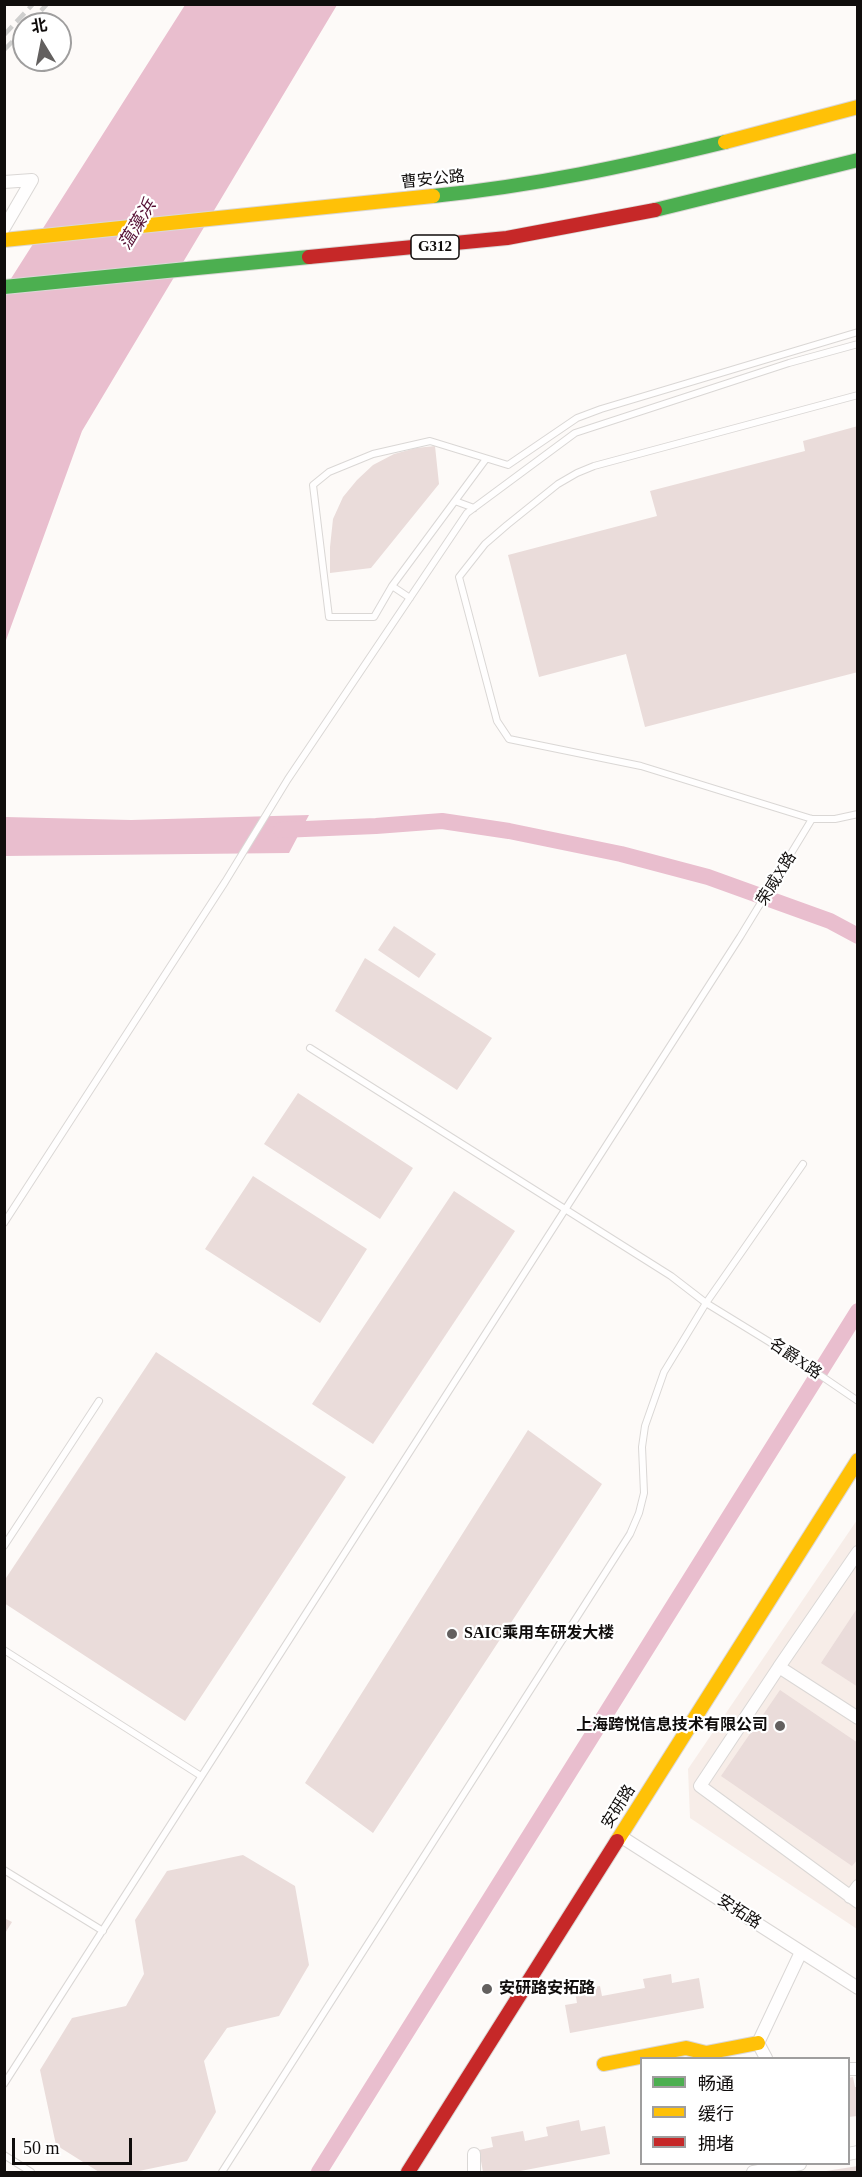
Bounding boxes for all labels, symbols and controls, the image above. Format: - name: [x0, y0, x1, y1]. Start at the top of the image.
- north arrow: [12, 12, 72, 72]
- text: 北: [30, 16, 48, 36]
- street label: 曹安公路: [400, 167, 466, 193]
- water label: 蕰藻浜: [115, 196, 161, 254]
- road number: G312: [411, 235, 459, 259]
- street label: 荣威X路: [753, 849, 801, 909]
- street label: 名爵X路: [765, 1334, 825, 1384]
- place label: SAIC乘用车研发大楼: [464, 1624, 614, 1644]
- marker: SAIC乘用车研发大楼: [445, 1627, 459, 1641]
- place label: 上海跨悦信息技术有限公司: [576, 1716, 768, 1736]
- marker: 上海跨悦信息技术有限公司: [773, 1719, 787, 1733]
- street label: 安研路: [598, 1782, 640, 1832]
- street label: 安拓路: [714, 1891, 764, 1933]
- place label: 安研路安拓路: [499, 1979, 595, 1999]
- marker: 安研路安拓路: [480, 1982, 494, 1996]
- legend: [640, 2057, 850, 2165]
- text: 畅通: [698, 2074, 734, 2094]
- text: 缓行: [698, 2104, 734, 2124]
- scale bar: [15, 2126, 135, 2164]
- text: 拥堵: [698, 2134, 734, 2154]
- text: 50 m: [23, 2138, 60, 2158]

